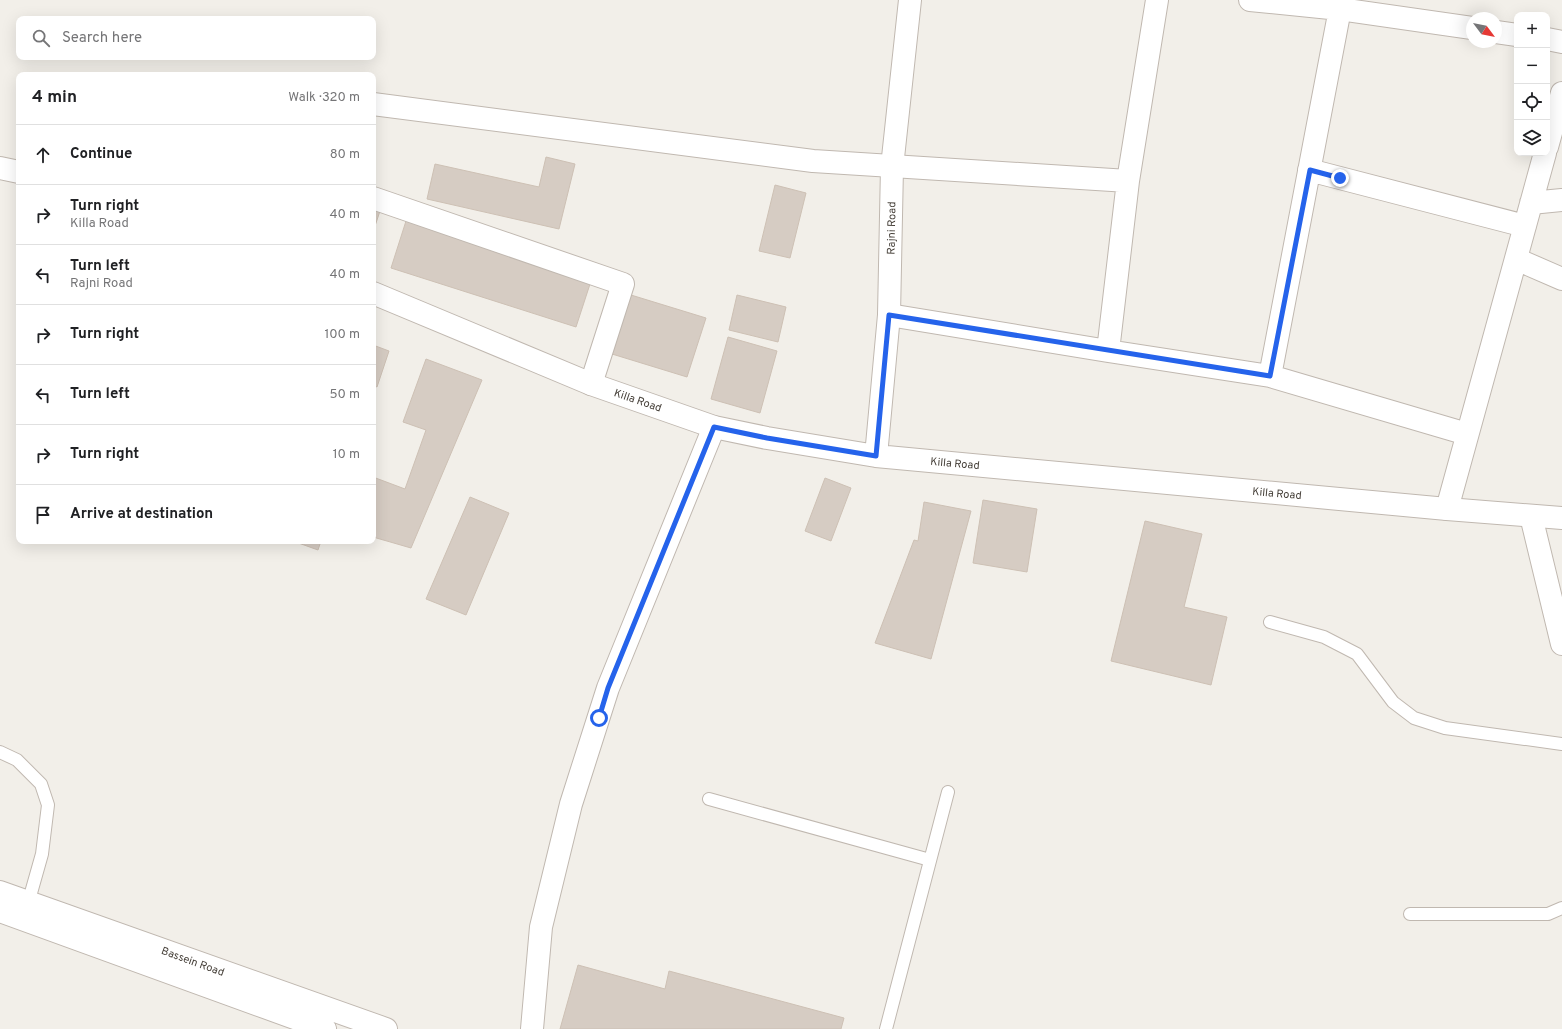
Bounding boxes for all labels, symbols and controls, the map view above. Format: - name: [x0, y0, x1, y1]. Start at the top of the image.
- north arrow: [1466, 12, 1502, 48]
- map controls: [1514, 12, 1550, 156]
- button: +: [1514, 12, 1550, 48]
- search box: [16, 16, 376, 60]
- icon: search: [30, 27, 52, 49]
- text: Search here: [62, 29, 142, 48]
- button: −: [1514, 48, 1550, 84]
- button: locate: [1514, 84, 1550, 120]
- text: 4 min: [32, 87, 77, 109]
- text: Walk · 320 m: [288, 90, 360, 106]
- button: layers: [1514, 120, 1550, 156]
- icon: ahead: [32, 144, 54, 166]
- text: Continue: [70, 145, 132, 164]
- text: 80 m: [330, 147, 360, 163]
- route end: [1331, 169, 1349, 187]
- text: Turn right: [70, 197, 139, 216]
- street label: Rajni Road: [885, 201, 899, 255]
- icon: right: [32, 204, 54, 226]
- text: 40 m: [330, 207, 360, 223]
- text: Killa Road: [70, 216, 129, 232]
- text: Turn left: [70, 257, 130, 276]
- icon: left: [32, 264, 54, 286]
- text: 40 m: [330, 267, 360, 283]
- text: Rajni Road: [70, 276, 133, 292]
- icon: right: [32, 324, 54, 346]
- text: Turn right: [70, 325, 139, 344]
- text: 100 m: [324, 327, 360, 343]
- icon: left: [32, 384, 54, 406]
- text: Turn left: [70, 385, 130, 404]
- street label: Killa Road: [612, 386, 663, 416]
- text: 50 m: [330, 387, 360, 403]
- icon: right: [32, 444, 54, 466]
- text: Turn right: [70, 445, 139, 464]
- text: 10 m: [333, 447, 360, 463]
- street label: Killa Road: [930, 455, 980, 473]
- street label: Killa Road: [1252, 485, 1302, 503]
- icon: arrive: [32, 504, 54, 526]
- text: Arrive at destination: [70, 505, 213, 524]
- route start: [590, 709, 608, 727]
- street label: Bassein Road: [159, 944, 226, 980]

